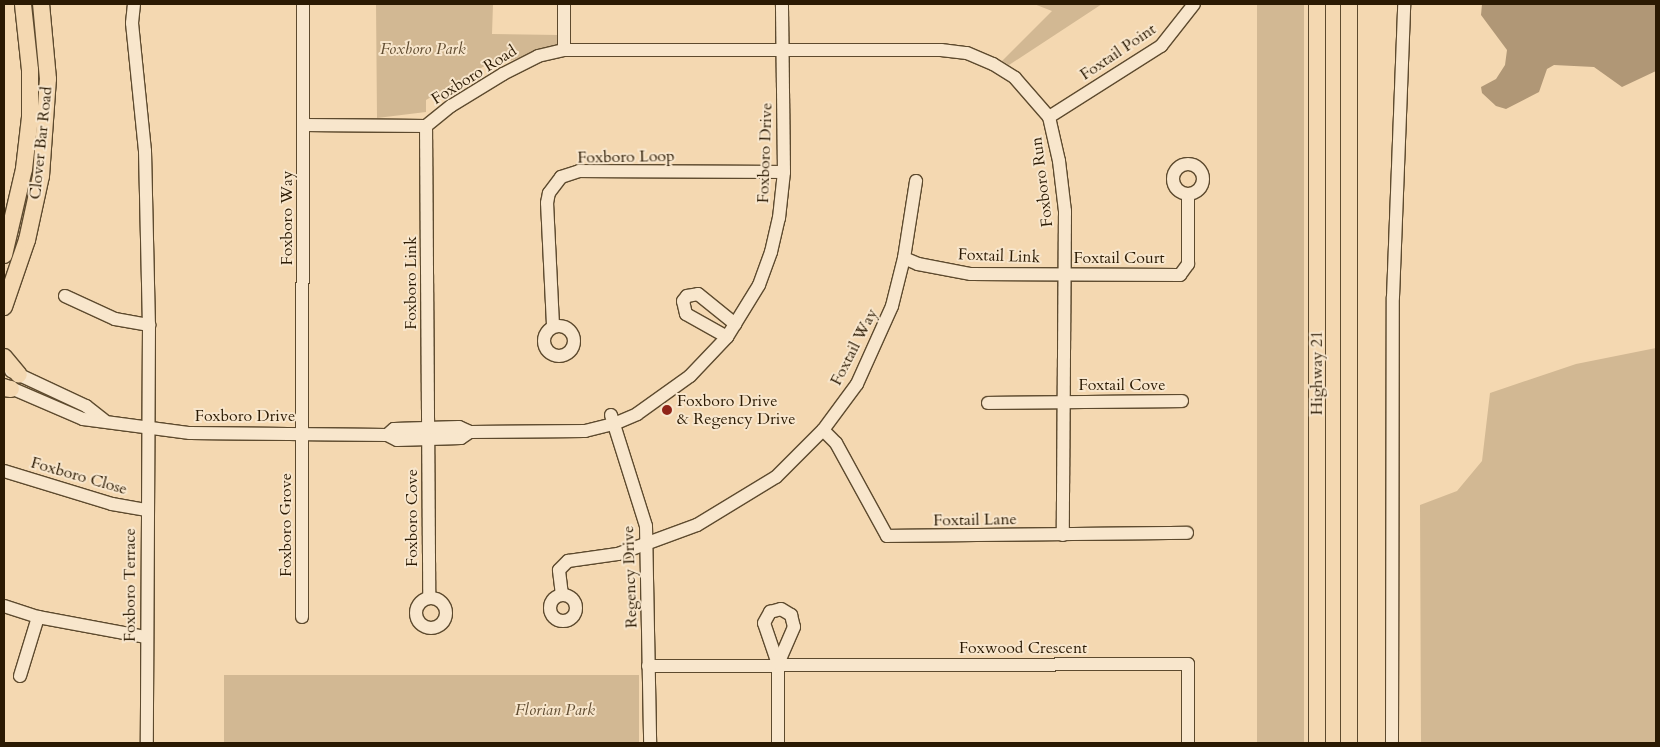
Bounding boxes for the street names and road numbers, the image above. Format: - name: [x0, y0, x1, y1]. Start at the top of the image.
- street label: Foxtail Point: [1076, 20, 1160, 84]
- street label: Foxboro Road: [428, 41, 520, 109]
- street label: Clover Bar Road: [26, 86, 56, 200]
- street label: Foxboro Drive: [754, 102, 776, 204]
- street label: Foxboro Run: [1027, 136, 1057, 228]
- street label: Foxboro Loop: [577, 147, 675, 167]
- street label: Foxboro Way: [277, 171, 297, 265]
- street label: Foxboro Link: [401, 236, 421, 330]
- street label: Foxtail Link: [957, 245, 1041, 267]
- street label: Foxtail Court: [1073, 248, 1165, 268]
- street label: Foxtail Way: [826, 305, 882, 389]
- street label: Highway 21: [1307, 331, 1327, 415]
- street label: Foxtail Cove: [1079, 375, 1165, 395]
- street label: Foxboro Drive: [195, 406, 295, 426]
- street label: Foxboro Close: [29, 453, 129, 499]
- street label: Foxboro Cove: [402, 469, 422, 567]
- street label: Foxboro Grove: [276, 473, 296, 577]
- street label: Foxtail Lane: [933, 510, 1017, 530]
- street label: Regency Drive: [619, 525, 641, 629]
- street label: Foxboro Terrace: [120, 528, 140, 642]
- street label: Foxwood Crescent: [959, 638, 1087, 658]

